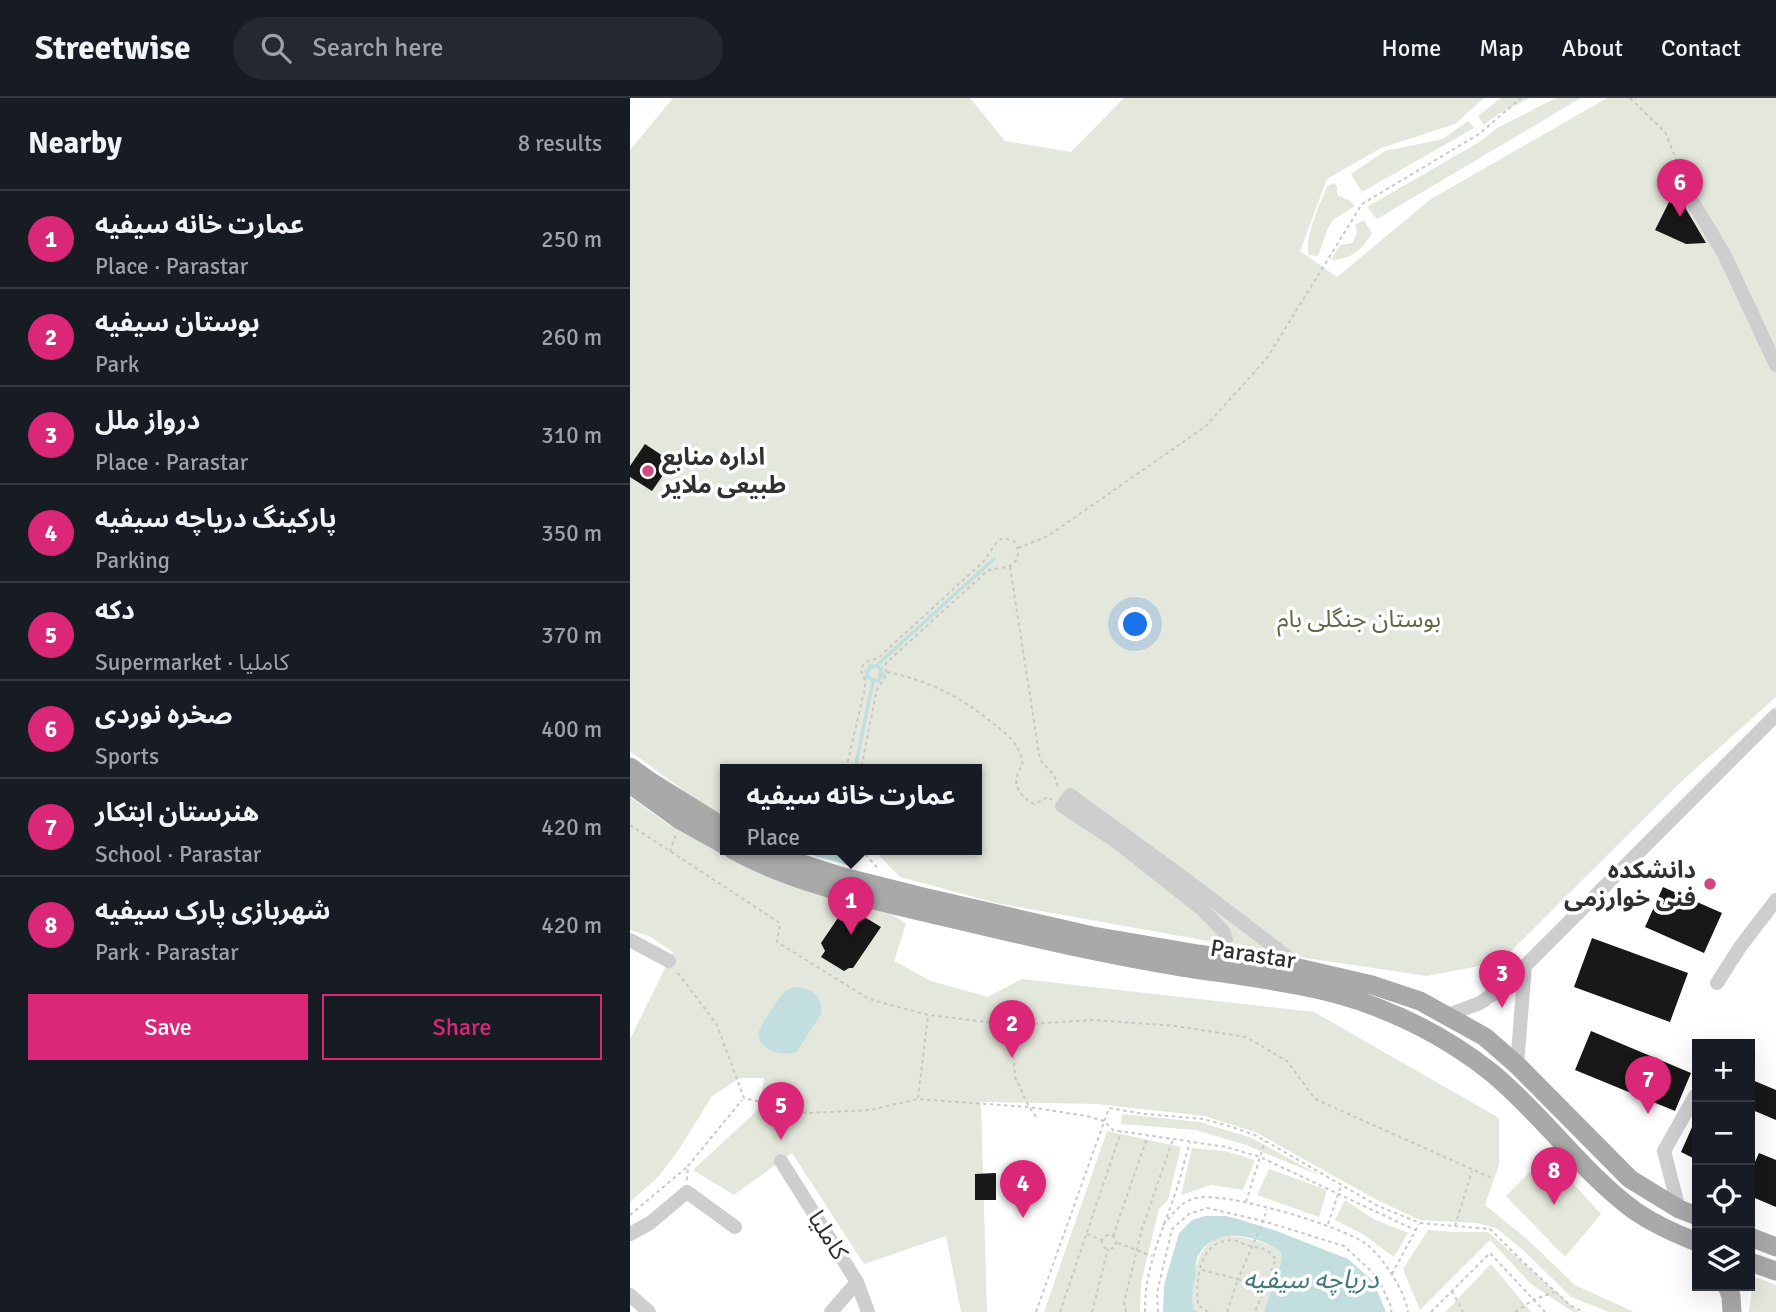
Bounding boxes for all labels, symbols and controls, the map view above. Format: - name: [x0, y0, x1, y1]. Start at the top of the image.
- search box: [233, 17, 723, 80]
- text: Streetwise: [35, 28, 191, 69]
- icon: search: [257, 29, 295, 67]
- text: Search here: [313, 32, 444, 64]
- text: Home: [1381, 33, 1441, 63]
- text: Map: [1479, 33, 1524, 63]
- text: About: [1562, 33, 1623, 63]
- text: Contact: [1661, 33, 1741, 63]
- text: Nearby: [28, 125, 122, 162]
- text: 8 results: [518, 129, 602, 158]
- pin: 6: [1657, 159, 1703, 217]
- text: عمارت خانه سیفیه: [95, 209, 304, 241]
- text: 1: [45, 225, 57, 254]
- text: 250 m: [541, 225, 602, 254]
- text: Place · Parastar: [95, 252, 248, 281]
- text: بوستان سیفیه: [95, 307, 260, 339]
- text: 2: [45, 323, 57, 352]
- text: 260 m: [541, 323, 602, 352]
- text: Park: [95, 350, 139, 379]
- text: درواز ملل: [95, 405, 200, 437]
- text: 3: [45, 421, 57, 450]
- text: 310 m: [541, 421, 602, 450]
- place label: اداره منابع طبیعی ملایر: [661, 442, 786, 500]
- text: Place · Parastar: [95, 448, 248, 477]
- marker: اداره منابع طبیعی ملایر: [640, 463, 656, 479]
- text: پارکینگ دریاچه سیفیه: [95, 503, 337, 535]
- text: 4: [45, 519, 57, 548]
- text: 350 m: [541, 519, 602, 548]
- text: Parking: [95, 546, 170, 575]
- text: دکه: [95, 595, 135, 627]
- park label: بوستان جنگلی بام: [1277, 604, 1441, 637]
- your location: [1118, 607, 1152, 641]
- text: 5: [45, 621, 57, 650]
- text: 370 m: [541, 621, 602, 650]
- text: Supermarket · کاملیا: [95, 648, 289, 677]
- text: صخره نوردی: [95, 699, 232, 731]
- text: 6: [45, 715, 57, 744]
- text: 400 m: [541, 715, 602, 744]
- text: Sports: [95, 742, 159, 771]
- popup: [720, 764, 982, 855]
- text: عمارت خانه سیفیه: [746, 780, 956, 812]
- text: هنرستان ابتکار: [95, 797, 259, 829]
- text: 7: [45, 813, 57, 842]
- text: 420 m: [541, 813, 602, 842]
- text: Place: [746, 823, 800, 852]
- text: School · Parastar: [95, 840, 261, 869]
- place label: دانشکده فنی خوارزمی: [1564, 855, 1696, 913]
- marker: دانشکده فنی خوارزمی: [1702, 876, 1718, 892]
- pin: 1: [828, 877, 874, 935]
- text: شهربازی پارک سیفیه: [95, 895, 330, 927]
- text: 8: [45, 911, 57, 940]
- text: 420 m: [541, 911, 602, 940]
- street label: Parastar: [1208, 932, 1298, 976]
- text: Park · Parastar: [95, 938, 239, 967]
- pin: 3: [1479, 950, 1525, 1008]
- button: Save: [28, 994, 308, 1060]
- button: Share: [322, 994, 602, 1060]
- pin: 2: [989, 1000, 1035, 1058]
- map controls: [1692, 1039, 1755, 1291]
- button: +: [1692, 1039, 1755, 1102]
- pin: 7: [1625, 1056, 1671, 1114]
- pin: 5: [758, 1082, 804, 1140]
- button: −: [1692, 1102, 1755, 1165]
- pin: 8: [1531, 1147, 1577, 1205]
- pin: 4: [1000, 1160, 1046, 1218]
- button: locate: [1692, 1165, 1755, 1228]
- street label: کاملیا: [801, 1205, 855, 1266]
- button: layers: [1692, 1228, 1755, 1291]
- water label: دریاچه سیفیه: [1243, 1264, 1379, 1296]

